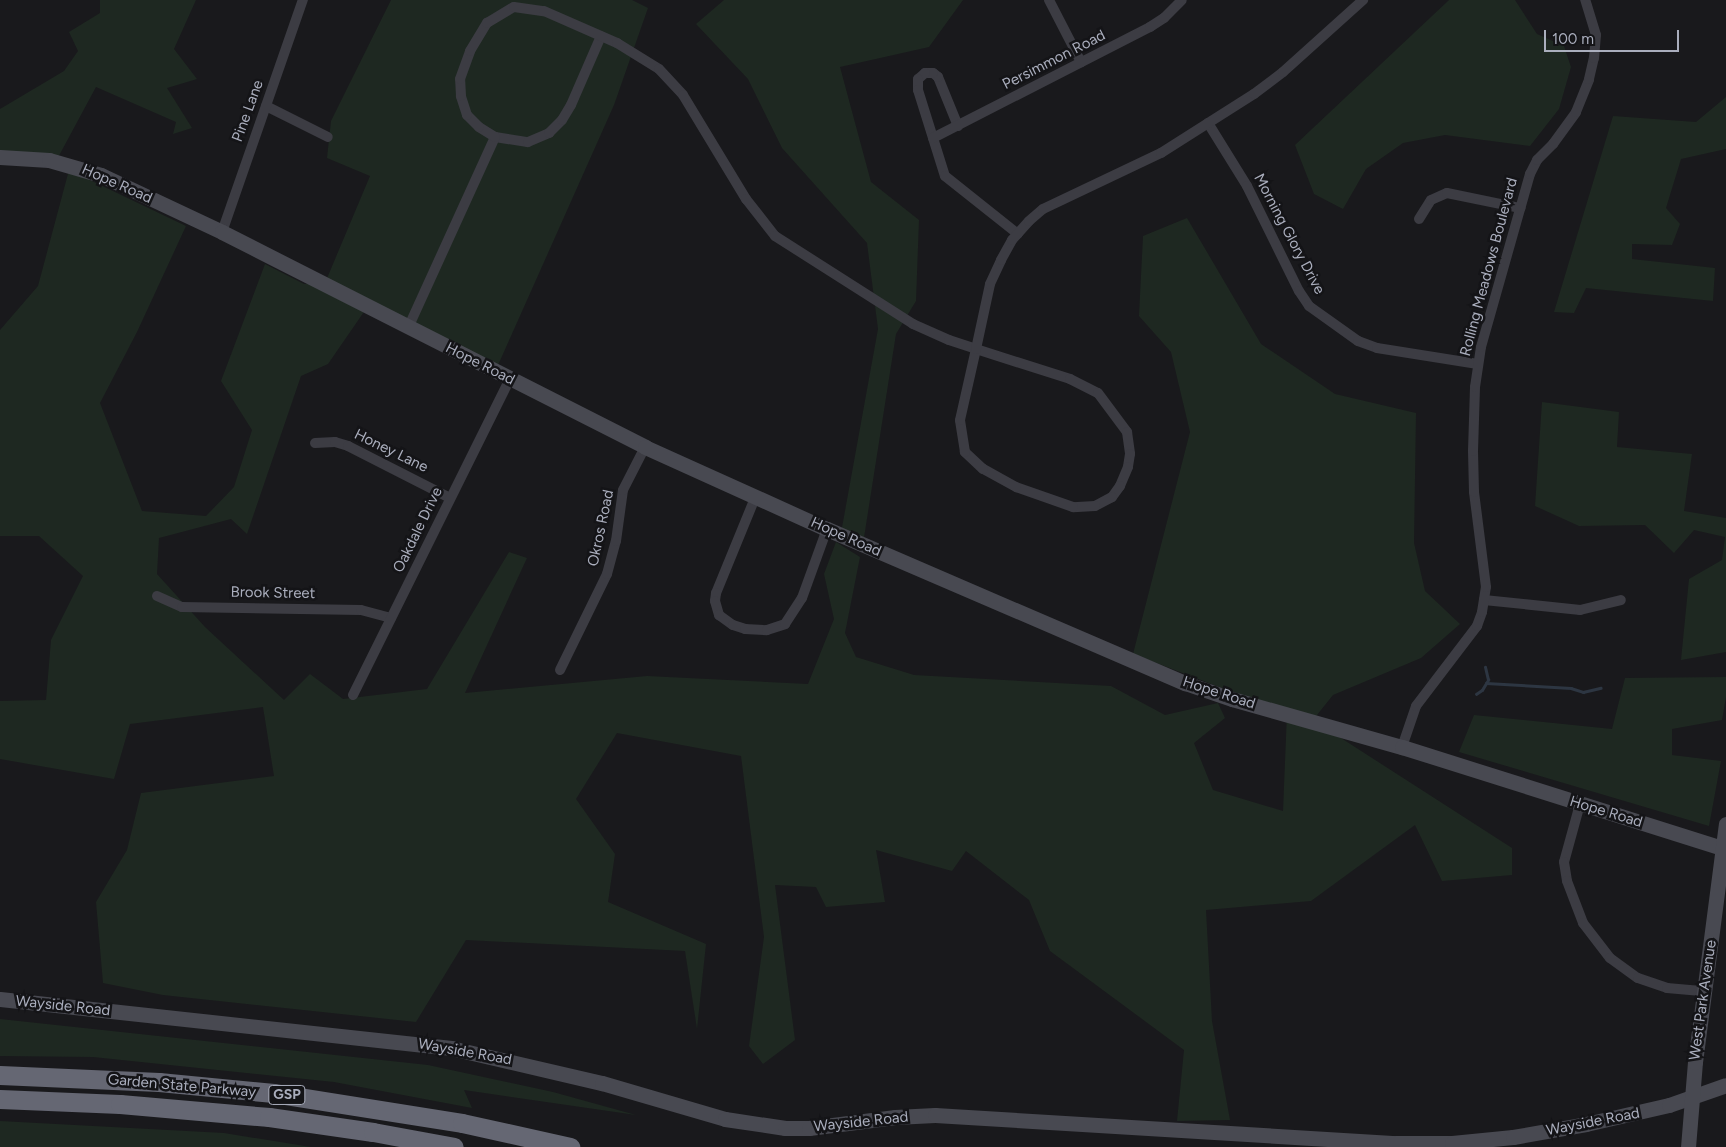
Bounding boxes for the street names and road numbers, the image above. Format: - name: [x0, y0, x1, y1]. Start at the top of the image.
- street label: Persimmon Road: [1000, 26, 1108, 94]
- street label: Pine Lane: [229, 78, 267, 144]
- street label: Hope Road: [79, 160, 155, 208]
- street label: Morning Glory Drive: [1250, 171, 1328, 297]
- street label: Rolling Meadows Boulevard: [1456, 176, 1522, 358]
- street label: Hope Road: [442, 339, 518, 389]
- street label: Honey Lane: [351, 425, 431, 477]
- street label: Oakdale Drive: [390, 484, 446, 576]
- street label: Okros Road: [584, 488, 618, 568]
- street label: Hope Road: [808, 513, 884, 561]
- street label: Brook Street: [231, 583, 315, 603]
- street label: Hope Road: [1180, 673, 1258, 713]
- street label: Hope Road: [1567, 792, 1645, 832]
- street label: West Park Avenue: [1686, 939, 1720, 1061]
- street label: Wayside Road: [15, 992, 111, 1020]
- street label: Wayside Road: [417, 1035, 513, 1069]
- street label: Garden State Parkway: [107, 1071, 257, 1101]
- road number: GSP: [268, 1084, 306, 1106]
- street label: Wayside Road: [1545, 1104, 1641, 1140]
- street label: Wayside Road: [813, 1108, 909, 1136]

